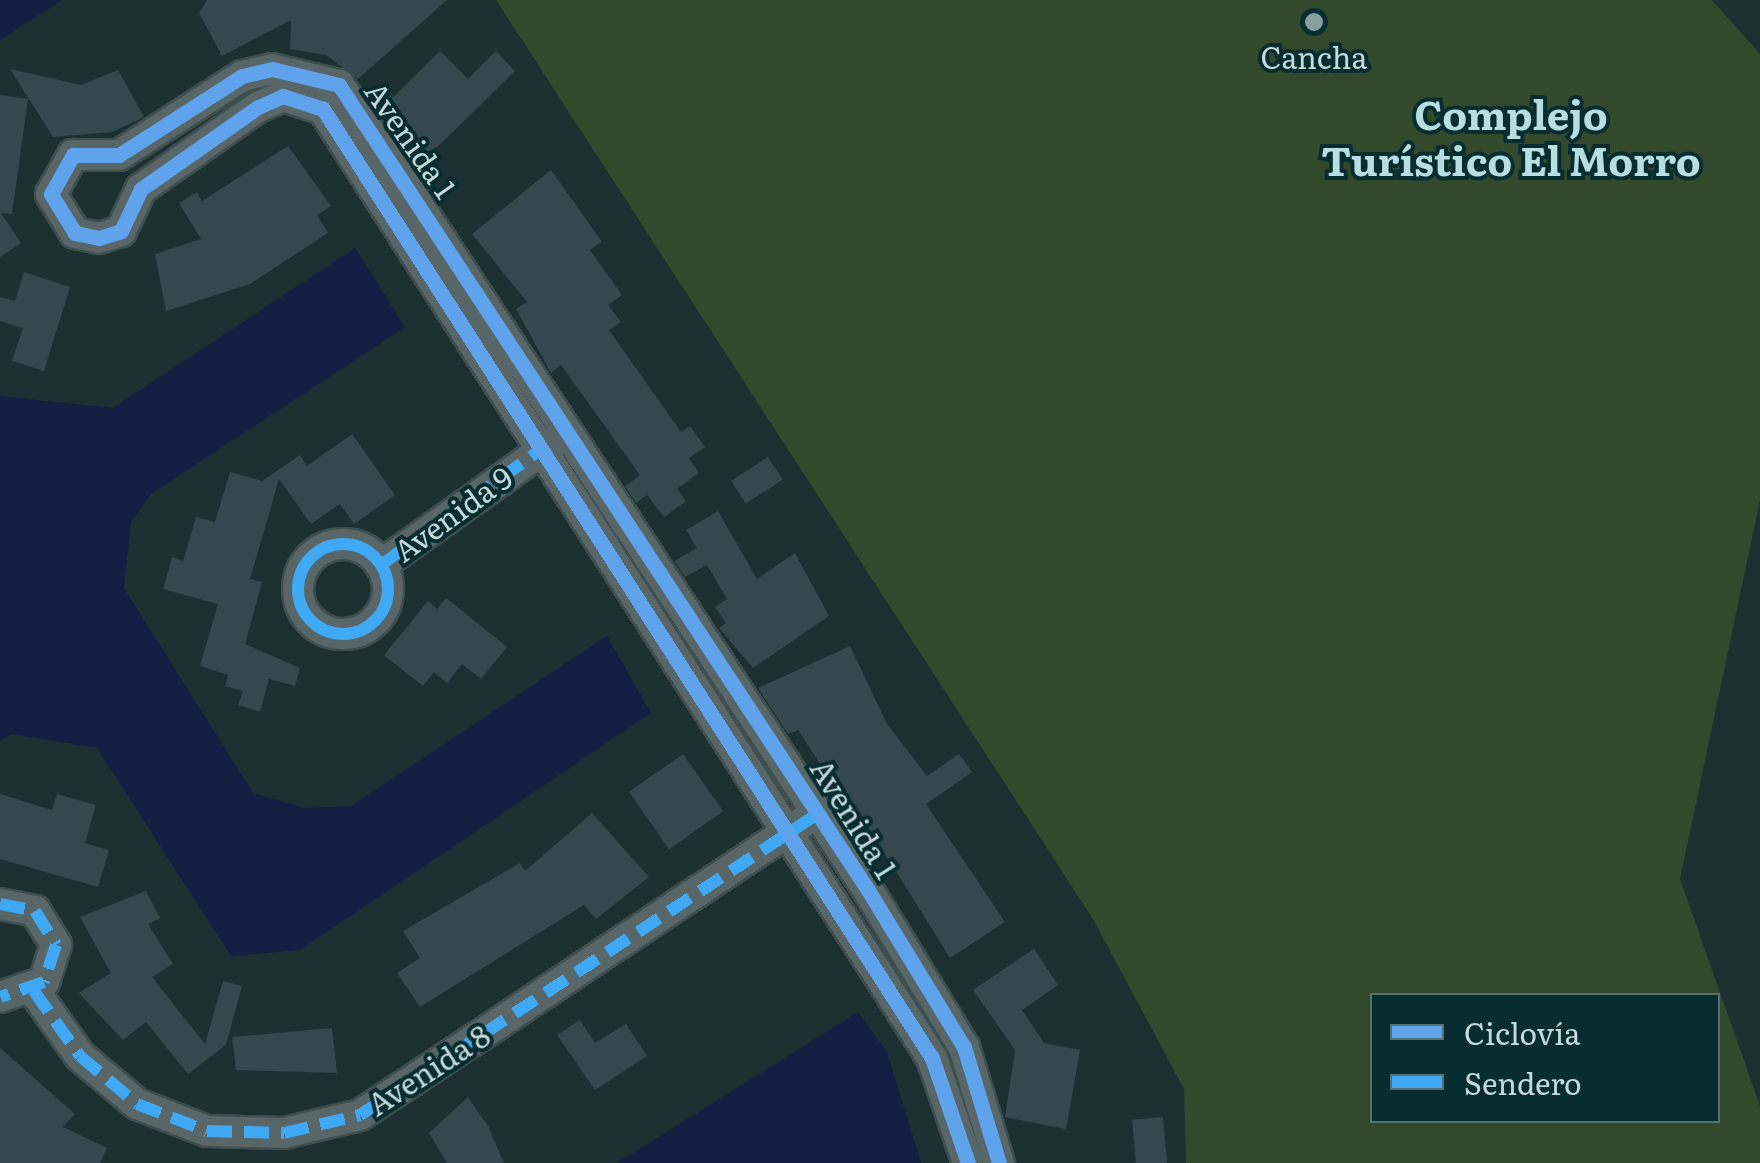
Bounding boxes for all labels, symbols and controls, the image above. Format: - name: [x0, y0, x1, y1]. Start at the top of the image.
- marker: Cancha: [1303, 11, 1325, 33]
- place label: Cancha: [1260, 38, 1368, 74]
- street label: Avenida 1: [359, 74, 465, 204]
- district label: Complejo Turístico El Morro: [1321, 89, 1701, 183]
- street label: Avenida 9: [386, 458, 518, 568]
- street label: Avenida 1: [804, 752, 906, 884]
- legend: [1370, 993, 1720, 1123]
- text: Ciclovía: [1464, 1010, 1581, 1054]
- street label: Avenida 8: [360, 1016, 496, 1122]
- text: Sendero: [1464, 1060, 1582, 1104]

